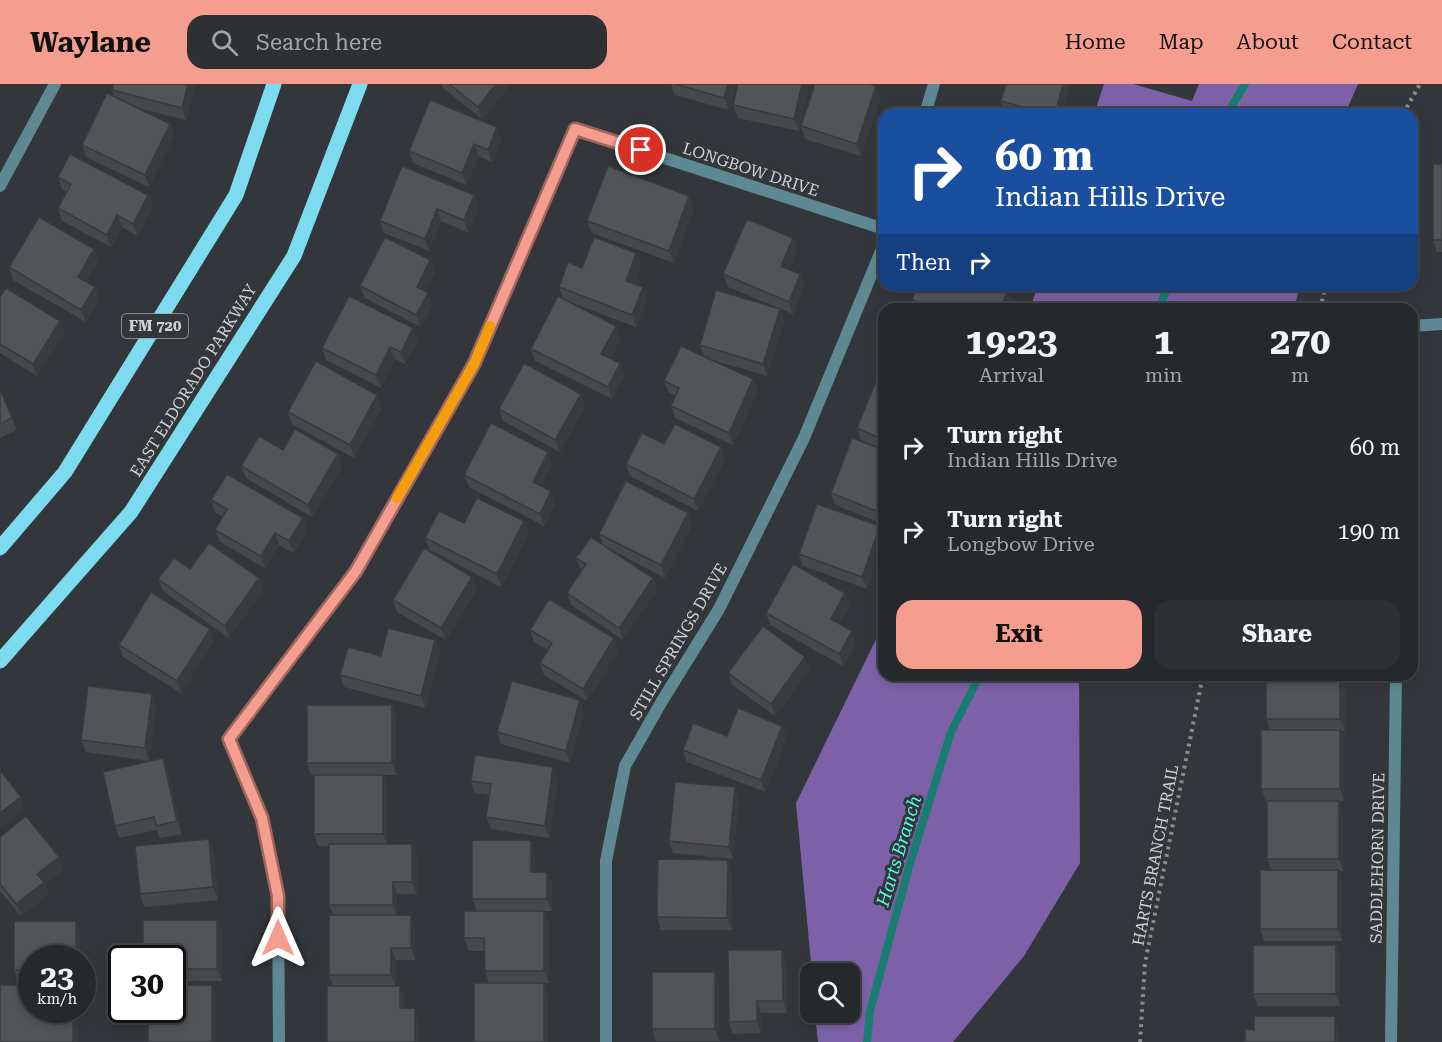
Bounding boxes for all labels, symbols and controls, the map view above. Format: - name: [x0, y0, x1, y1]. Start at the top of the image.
- search box: [187, 15, 607, 69]
- text: Waylane: [30, 26, 151, 59]
- icon: search: [208, 26, 241, 59]
- text: Search here: [256, 30, 382, 55]
- text: Home: [1065, 30, 1126, 54]
- text: Map: [1159, 30, 1204, 54]
- text: About: [1237, 30, 1299, 54]
- text: Contact: [1332, 30, 1412, 54]
- pin: [615, 124, 666, 175]
- text: 60 m: [995, 131, 1093, 180]
- icon: right: [896, 132, 974, 210]
- icon: arrive: [624, 133, 657, 166]
- street label: LONGBOW DRIVE: [680, 138, 821, 200]
- text: Indian Hills Drive: [995, 181, 1225, 213]
- icon: right: [963, 246, 996, 279]
- text: Then: [896, 250, 951, 275]
- street label: EAST ELDORADO PARKWAY: [126, 280, 261, 480]
- road number: FM 720: [122, 314, 188, 338]
- text: 19:23: [966, 321, 1057, 363]
- text: 1: [1154, 321, 1174, 363]
- text: 270: [1270, 321, 1330, 363]
- text: Arrival: [979, 363, 1044, 387]
- text: min: [1145, 363, 1182, 387]
- text: m: [1291, 363, 1309, 387]
- text: Turn right: [947, 423, 1062, 448]
- icon: right: [896, 431, 929, 464]
- text: 60 m: [1350, 435, 1400, 460]
- text: Indian Hills Drive: [947, 448, 1118, 472]
- text: Turn right: [947, 507, 1062, 532]
- icon: right: [896, 515, 929, 548]
- text: 190 m: [1337, 519, 1400, 544]
- text: Longbow Drive: [947, 532, 1095, 556]
- street label: STILL SPRINGS DRIVE: [626, 560, 731, 723]
- button: Exit: [896, 600, 1142, 669]
- button: Share: [1154, 600, 1400, 669]
- street label: HARTS BRANCH TRAIL: [1129, 763, 1182, 947]
- street label: SADDLEHORN DRIVE: [1367, 772, 1388, 944]
- water label: Harts Branch: [871, 793, 925, 910]
- position arrow: [246, 906, 310, 970]
- speed limit sign: 30: [108, 945, 186, 1023]
- text: 23: [40, 959, 74, 994]
- map controls: [800, 963, 860, 1023]
- button: search: [800, 963, 860, 1023]
- text: km/h: [37, 990, 77, 1008]

